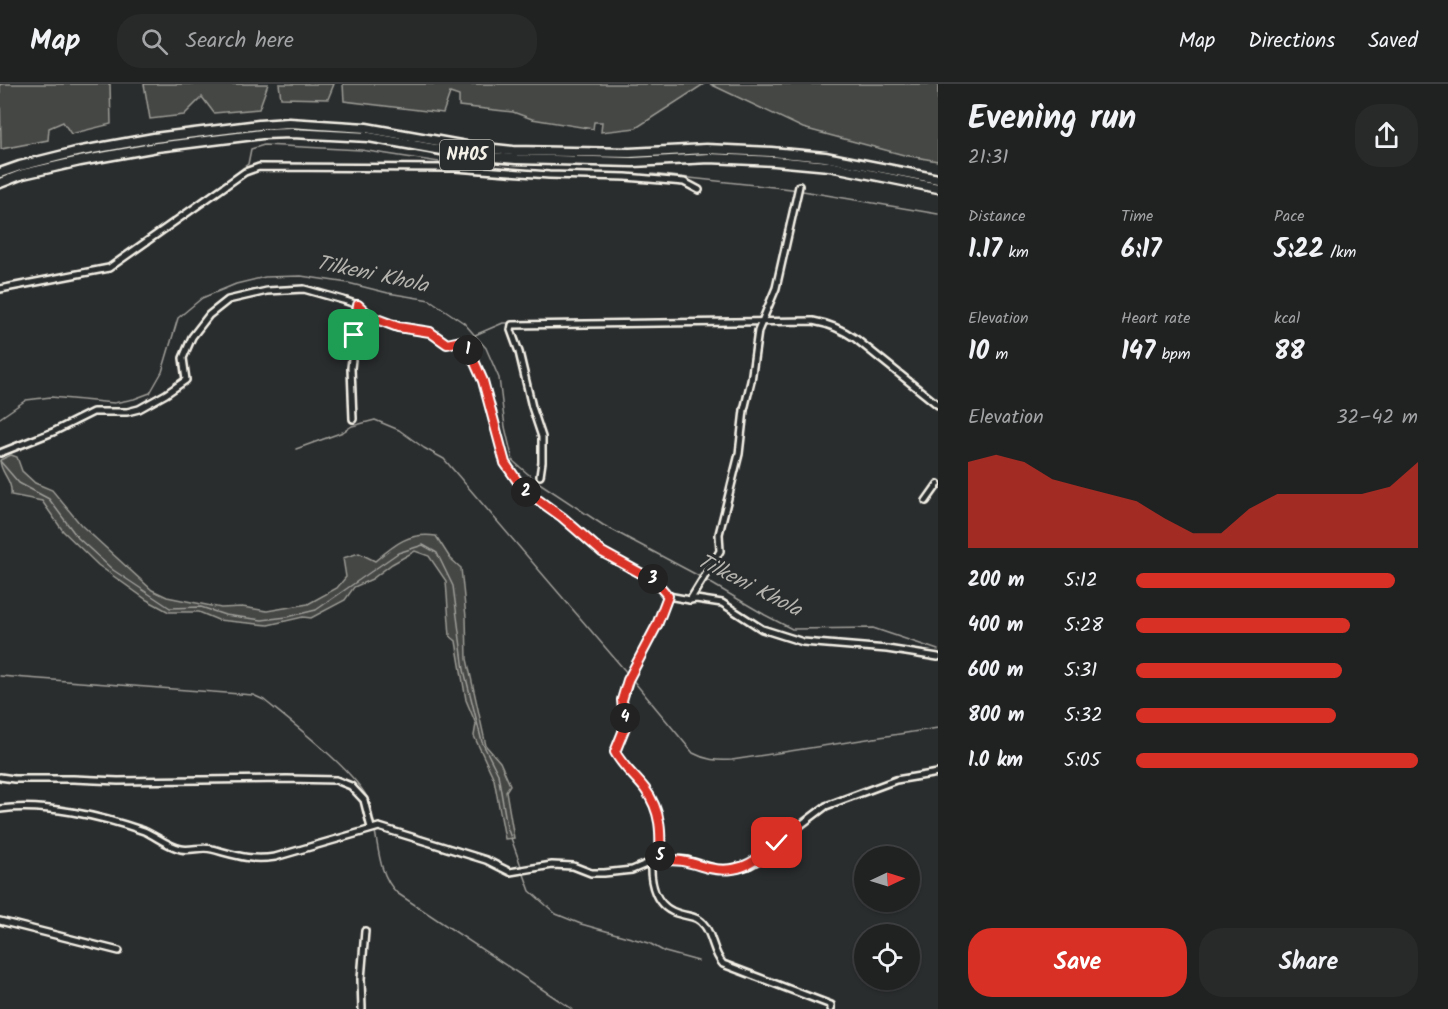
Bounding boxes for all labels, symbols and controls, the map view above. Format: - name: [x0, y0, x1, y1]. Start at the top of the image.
- search box: [117, 14, 537, 68]
- text: Map: [30, 19, 81, 64]
- text: Search here: [186, 24, 294, 59]
- icon: search: [138, 25, 171, 58]
- text: Map: [1179, 25, 1215, 58]
- text: Directions: [1248, 25, 1335, 58]
- text: Saved: [1368, 25, 1418, 58]
- text: Evening run: [968, 93, 1136, 146]
- button: share: [1355, 104, 1418, 167]
- road number: NH05: [440, 140, 494, 170]
- text: 21:31: [968, 142, 1009, 174]
- text: Distance: [968, 204, 1026, 229]
- text: Time: [1121, 204, 1153, 229]
- text: Pace: [1274, 204, 1305, 229]
- text: 1.17: [968, 229, 1002, 271]
- text: 6:17: [1121, 229, 1162, 271]
- text: 5:22: [1274, 229, 1324, 271]
- text: km: [1002, 240, 1029, 265]
- text: /km: [1324, 240, 1356, 265]
- water label: Tilkeni Khola: [313, 247, 432, 303]
- text: Elevation: [968, 306, 1029, 331]
- text: Heart rate: [1121, 306, 1191, 331]
- text: kcal: [1274, 306, 1300, 331]
- pin: [328, 309, 379, 360]
- icon: arrive: [337, 318, 370, 351]
- text: 10: [968, 331, 989, 373]
- text: 147: [1121, 331, 1155, 373]
- text: 88: [1274, 331, 1305, 373]
- pin: 1: [453, 335, 483, 365]
- text: 1: [466, 337, 470, 362]
- text: m: [989, 342, 1008, 367]
- text: bpm: [1155, 342, 1191, 367]
- text: Elevation: [968, 402, 1044, 434]
- text: 32–42 m: [1336, 402, 1418, 434]
- pin: 2: [511, 477, 541, 507]
- text: 2: [521, 479, 531, 504]
- water label: Tilkeni Khola: [691, 546, 808, 627]
- pin: 3: [638, 564, 668, 594]
- text: 200 m: [968, 565, 1024, 597]
- text: 5:12: [1064, 565, 1098, 597]
- text: 3: [649, 566, 657, 591]
- text: 400 m: [968, 610, 1024, 642]
- text: 5:28: [1064, 610, 1103, 642]
- text: 600 m: [968, 655, 1023, 687]
- text: 5:31: [1064, 655, 1097, 687]
- text: 800 m: [968, 700, 1024, 732]
- text: 5:32: [1064, 700, 1103, 732]
- pin: 4: [610, 703, 640, 733]
- text: 4: [621, 705, 629, 730]
- text: 1.0 km: [968, 745, 1023, 777]
- text: 5:05: [1064, 745, 1100, 777]
- pin: [751, 817, 802, 868]
- icon: check: [760, 826, 793, 859]
- pin: 5: [645, 841, 675, 871]
- text: 5: [656, 843, 664, 868]
- north arrow: [854, 846, 920, 912]
- map controls: [854, 846, 920, 990]
- button: locate: [854, 924, 920, 990]
- button: Save: [968, 928, 1187, 997]
- button: Share: [1199, 928, 1418, 997]

